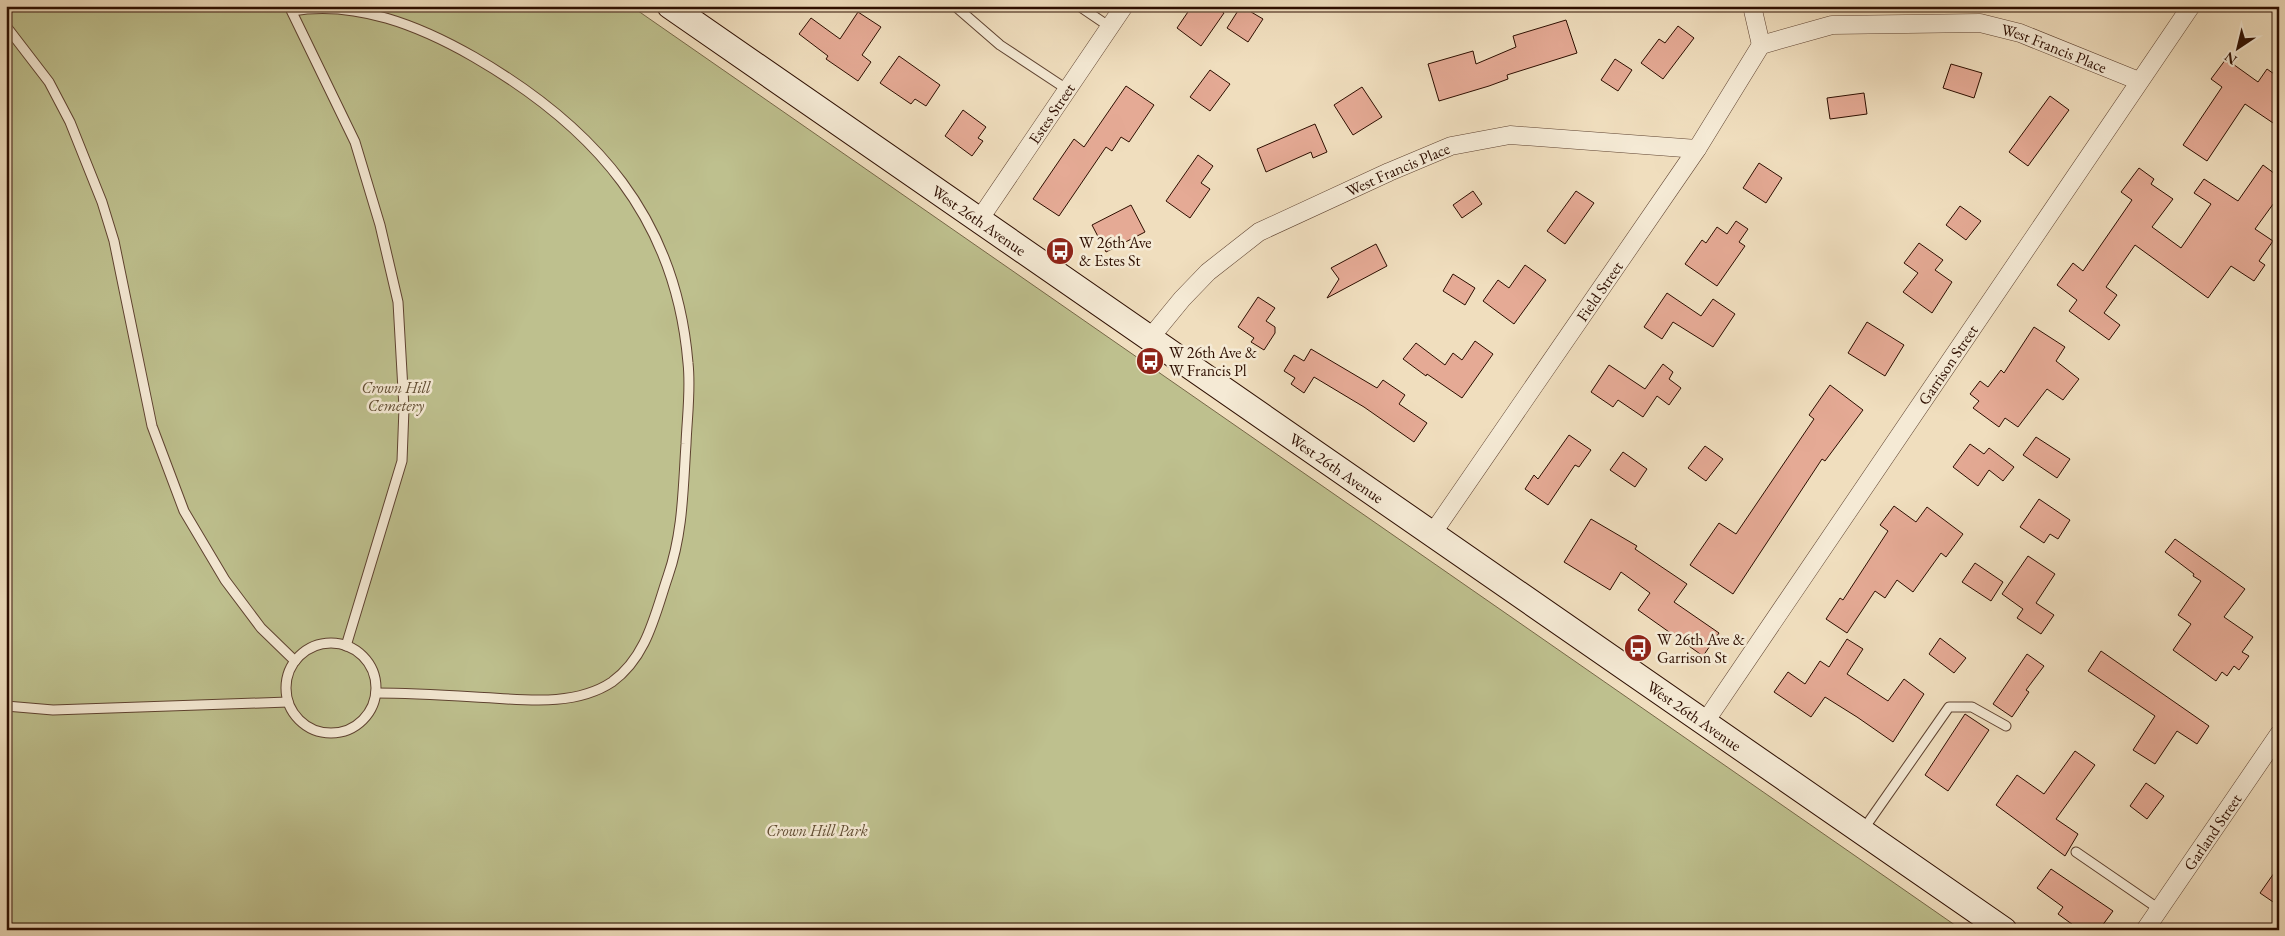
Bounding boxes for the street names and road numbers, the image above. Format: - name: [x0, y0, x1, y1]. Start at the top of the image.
- street label: West Francis Place: [1999, 19, 2110, 78]
- street label: Estes Street: [1024, 79, 1080, 148]
- street label: West Francis Place: [1342, 138, 1453, 202]
- street label: West 26th Avenue: [927, 180, 1030, 261]
- street label: Field Street: [1572, 257, 1628, 326]
- street label: Garrison Street: [1913, 321, 1983, 409]
- street label: West 26th Avenue: [1285, 428, 1388, 508]
- street label: West 26th Avenue: [1643, 676, 1745, 756]
- street label: Garland Street: [2179, 790, 2246, 875]

